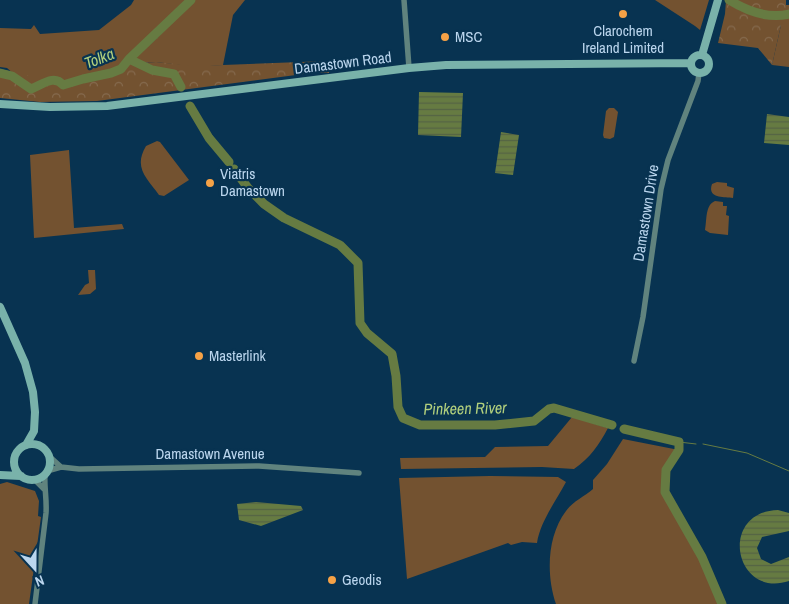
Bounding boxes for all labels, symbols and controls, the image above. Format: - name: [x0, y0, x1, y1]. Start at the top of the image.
- marker: Clarochem Ireland Limited: [617, 8, 629, 20]
- place label: Clarochem Ireland Limited: [582, 20, 664, 58]
- place label: MSC: [455, 26, 482, 47]
- marker: MSC: [439, 31, 451, 43]
- water label: Tolka: [81, 42, 117, 74]
- street label: Damastown Road: [293, 46, 393, 79]
- place label: Viatris Damastown: [220, 163, 285, 201]
- street label: Damastown Drive: [627, 163, 664, 263]
- marker: Viatris Damastown: [204, 177, 216, 189]
- place label: Masterlink: [209, 345, 267, 366]
- marker: Masterlink: [193, 350, 205, 362]
- water label: Pinkeen River: [423, 396, 507, 420]
- street label: Damastown Avenue: [155, 443, 265, 464]
- north arrow: [10, 544, 60, 594]
- place label: Geodis: [342, 569, 382, 590]
- text: N: [33, 571, 47, 591]
- marker: Geodis: [326, 574, 338, 586]

